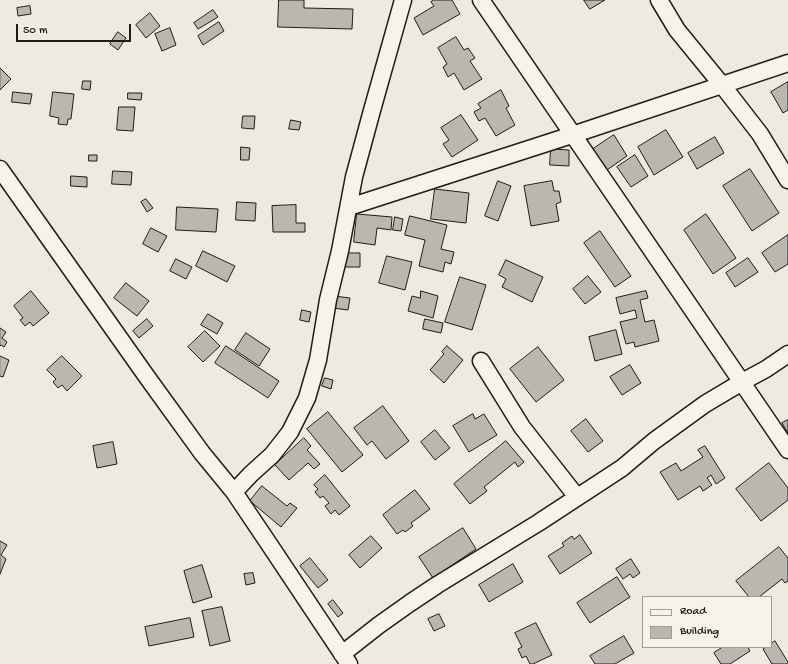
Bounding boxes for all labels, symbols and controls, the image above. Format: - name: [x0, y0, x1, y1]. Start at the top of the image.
- scale bar: [18, 16, 133, 42]
- text: 50 m: [23, 24, 48, 38]
- legend: [642, 596, 772, 648]
- text: Road: [680, 605, 706, 619]
- text: Building: [680, 625, 719, 639]

